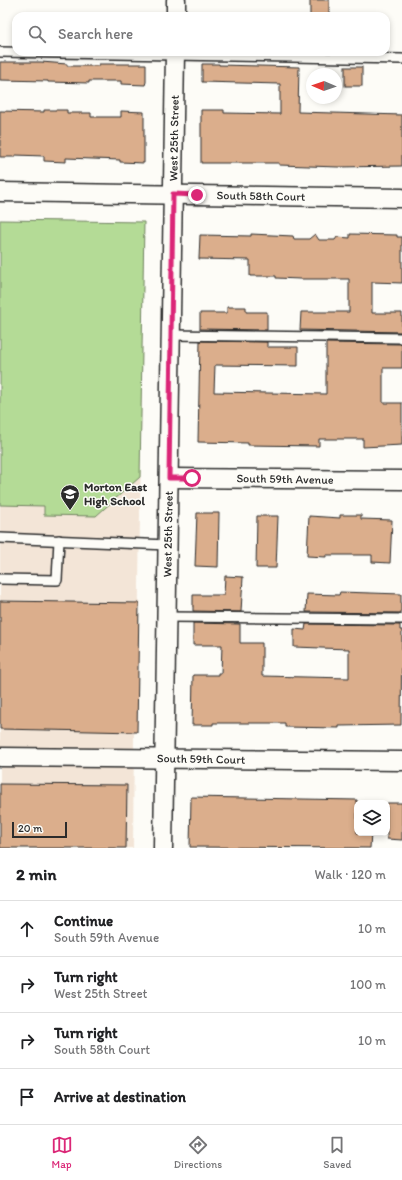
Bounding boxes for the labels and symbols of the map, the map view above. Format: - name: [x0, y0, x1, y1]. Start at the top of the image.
- north arrow: [306, 68, 342, 104]
- street label: West 25th Street: [166, 94, 182, 181]
- route end: [188, 186, 206, 204]
- street label: South 58th Court: [216, 188, 306, 204]
- route start: [183, 469, 201, 487]
- street label: South 59th Avenue: [236, 471, 334, 487]
- place label: Morton East High School: [84, 480, 148, 509]
- school or university icon: Morton East High School: [59, 483, 81, 511]
- street label: West 25th Street: [160, 490, 176, 577]
- street label: South 59th Court: [157, 751, 246, 767]
- scale bar: [12, 820, 67, 839]

